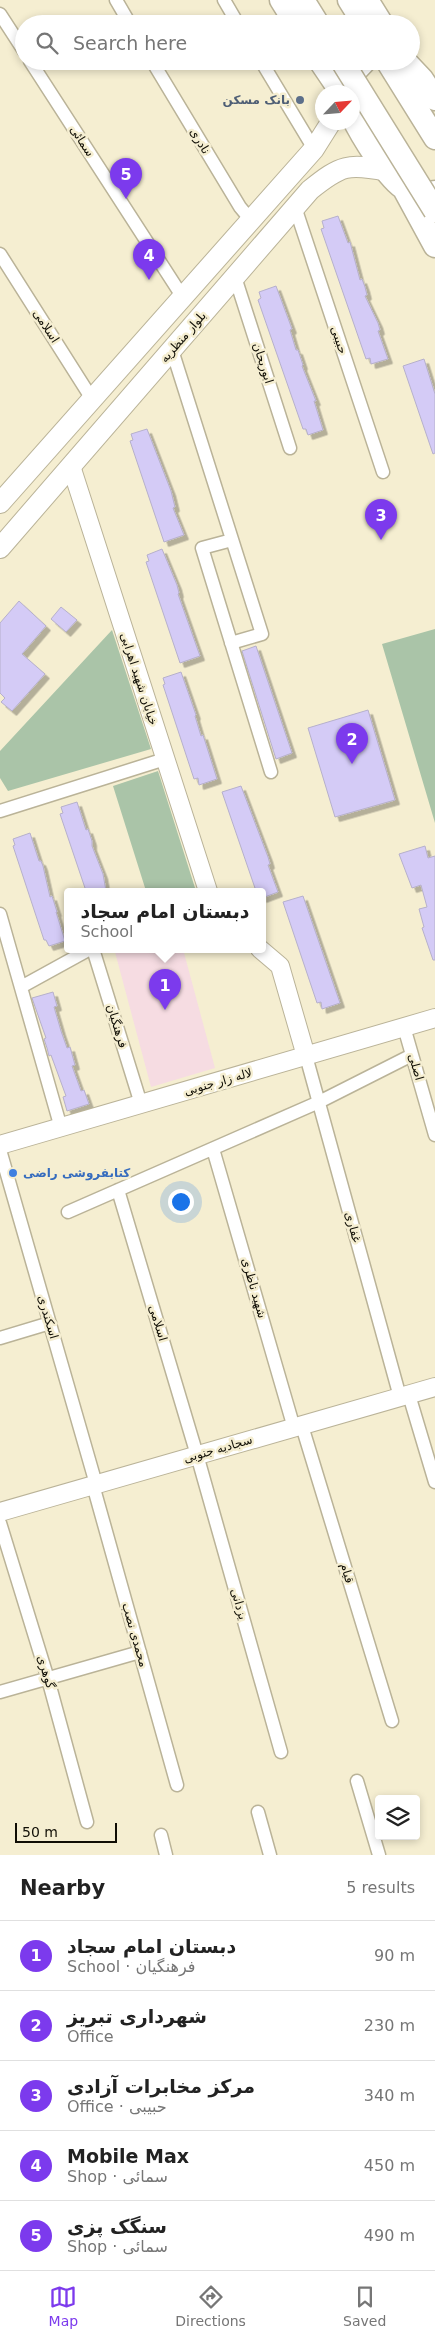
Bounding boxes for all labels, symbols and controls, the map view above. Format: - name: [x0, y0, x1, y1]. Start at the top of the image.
- search box: [15, 15, 420, 70]
- icon: search: [33, 29, 61, 57]
- text: Search here: [73, 32, 187, 54]
- north arrow: [315, 85, 360, 130]
- place label: بانک مسکن: [223, 93, 290, 107]
- marker: بانک مسکن: [294, 94, 306, 106]
- street label: سمائی: [67, 123, 97, 159]
- street label: نادری: [186, 126, 213, 157]
- pin: 5: [110, 158, 142, 199]
- pin: 4: [133, 239, 165, 280]
- street label: اسلامی: [30, 307, 62, 345]
- street label: بلوار منظریه: [157, 309, 210, 366]
- street label: حبیبی: [328, 324, 350, 356]
- street label: ابوریحان: [249, 341, 276, 386]
- pin: 3: [365, 499, 397, 540]
- street label: خیابان شهید اهرابی: [116, 631, 161, 727]
- pin: 2: [336, 723, 368, 764]
- popup: [64, 888, 266, 953]
- text: دبستان امام سجاد: [80, 900, 250, 922]
- text: School: [80, 922, 134, 941]
- pin: 1: [149, 969, 181, 1010]
- street label: فرهنگیان: [103, 1002, 130, 1050]
- street label: اصلی: [405, 1052, 427, 1082]
- street label: لاله زار جنوبی: [182, 1066, 254, 1099]
- place label: کتابفروشی راضی: [23, 1166, 130, 1181]
- marker: کتابفروشی راضی: [7, 1167, 19, 1179]
- your location: [168, 1189, 194, 1215]
- street label: غفاری: [341, 1210, 364, 1244]
- street label: شهید ناظری: [238, 1256, 269, 1320]
- street label: اسکندری: [34, 1293, 61, 1341]
- street label: اسلامی: [146, 1303, 170, 1343]
- street label: سجادیه جنوبی: [182, 1432, 254, 1466]
- street label: قیام: [337, 1561, 357, 1585]
- street label: یزدانی: [227, 1587, 250, 1622]
- street label: محمدی نصب: [119, 1601, 151, 1669]
- street label: گوهری: [33, 1654, 58, 1691]
- map controls: [375, 1795, 420, 1840]
- button: layers: [375, 1795, 420, 1840]
- scale bar: [15, 1820, 118, 1843]
- text: 50 m: [22, 1824, 58, 1840]
- text: Nearby: [20, 1876, 105, 1900]
- text: 5 results: [346, 1878, 415, 1897]
- text: دبستان امام سجاد: [67, 1935, 236, 1957]
- text: 1: [30, 1946, 42, 1965]
- text: 90 m: [374, 1946, 415, 1965]
- text: School · فرهنگیان: [67, 1957, 195, 1976]
- text: شهرداری تبریز: [67, 2005, 207, 2027]
- text: 2: [30, 2016, 42, 2035]
- text: 230 m: [364, 2016, 415, 2035]
- text: Office: [67, 2027, 114, 2046]
- text: مرکز مخابرات آزادی: [67, 2075, 255, 2097]
- text: 3: [30, 2086, 42, 2105]
- text: 340 m: [364, 2086, 415, 2105]
- text: Office · حبیبی: [67, 2097, 167, 2116]
- text: Mobile Max: [67, 2145, 189, 2167]
- text: 4: [30, 2156, 42, 2175]
- text: 450 m: [364, 2156, 415, 2175]
- text: Shop · سمائی: [67, 2167, 168, 2186]
- text: سنگک پزی: [67, 2215, 167, 2237]
- text: 5: [30, 2226, 42, 2245]
- text: 490 m: [364, 2226, 415, 2245]
- text: Shop · سمائی: [67, 2237, 168, 2256]
- tab: Map: [49, 2283, 78, 2329]
- tab: Directions: [175, 2283, 246, 2329]
- tab: Saved: [343, 2283, 386, 2329]

